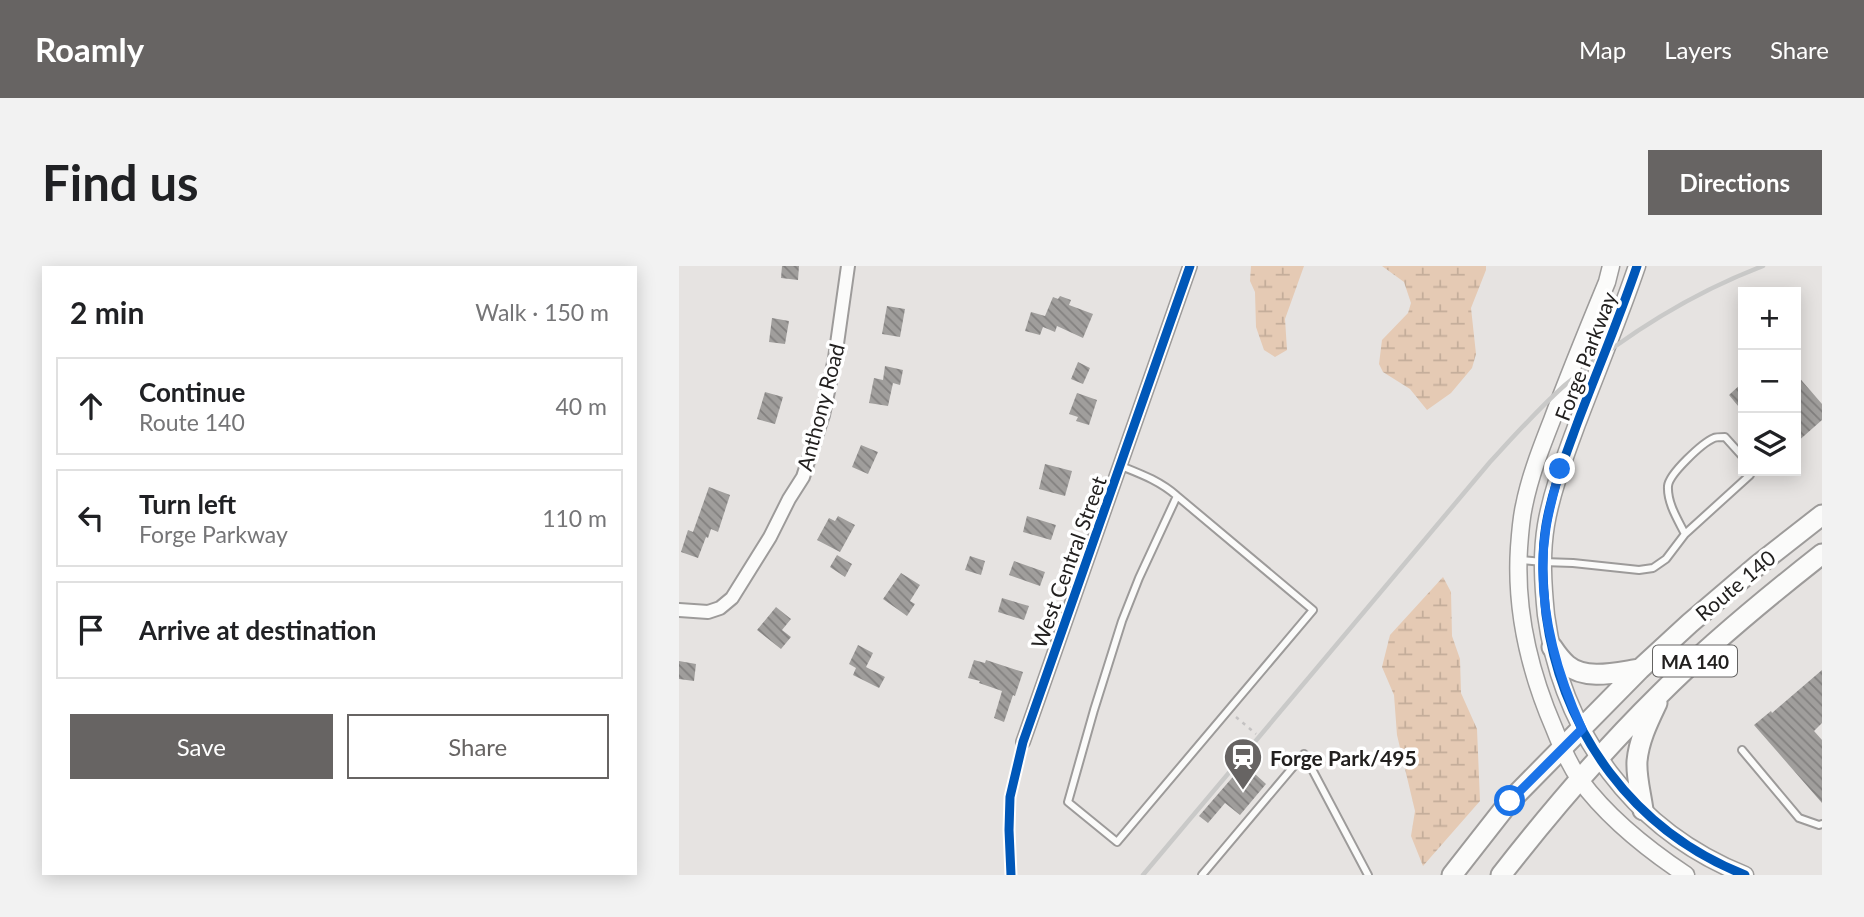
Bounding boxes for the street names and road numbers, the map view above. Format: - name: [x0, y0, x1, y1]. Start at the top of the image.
- street label: Forge Parkway: [1549, 288, 1621, 424]
- street label: Anthony Road: [791, 341, 849, 473]
- street label: West Central Street: [1025, 472, 1111, 651]
- street label: Route 140: [1690, 544, 1780, 626]
- road number: MA 140: [1653, 646, 1737, 676]

